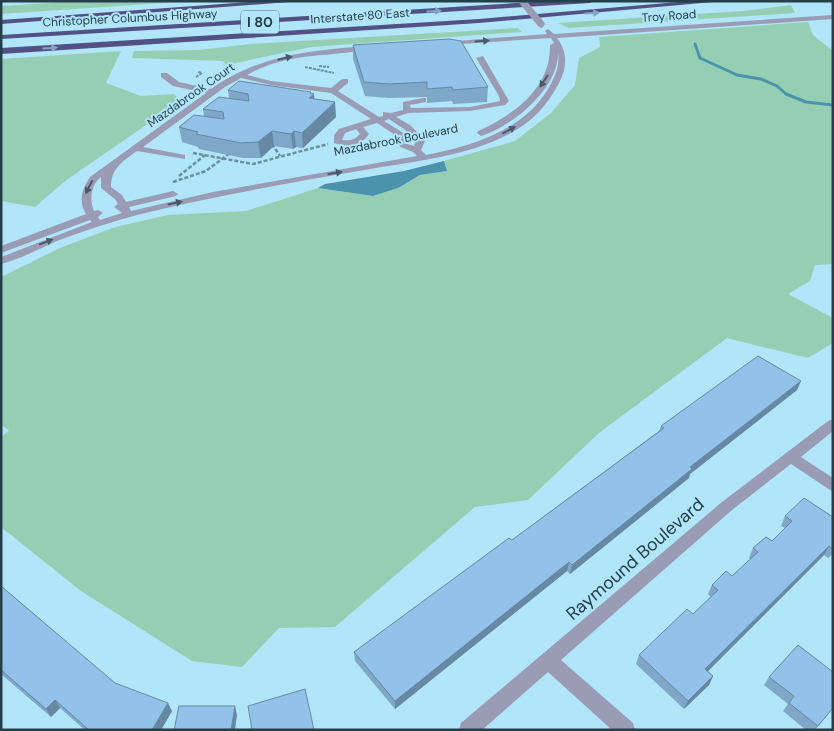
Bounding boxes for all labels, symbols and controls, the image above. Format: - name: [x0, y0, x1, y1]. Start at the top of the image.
- street label: Christopher Columbus Highway: [42, 5, 218, 31]
- street label: Interstate 80 East: [310, 5, 410, 27]
- street label: Troy Road: [641, 6, 697, 26]
- one-way arrow: [426, 7, 442, 15]
- one-way arrow: [585, 8, 601, 16]
- road number: I 80: [241, 11, 279, 34]
- one-way arrow: [474, 36, 490, 44]
- one-way arrow: [42, 44, 58, 52]
- one-way arrow: [278, 54, 293, 62]
- street label: Mazdabrook Court: [144, 59, 238, 131]
- one-way arrow: [540, 74, 549, 88]
- street label: Mazdabrook Boulevard: [333, 120, 459, 160]
- one-way arrow: [501, 126, 516, 134]
- one-way arrow: [327, 169, 343, 177]
- one-way arrow: [85, 180, 93, 195]
- one-way arrow: [167, 199, 182, 207]
- one-way arrow: [39, 238, 54, 246]
- street label: Raymound Boulevard: [561, 492, 709, 626]

